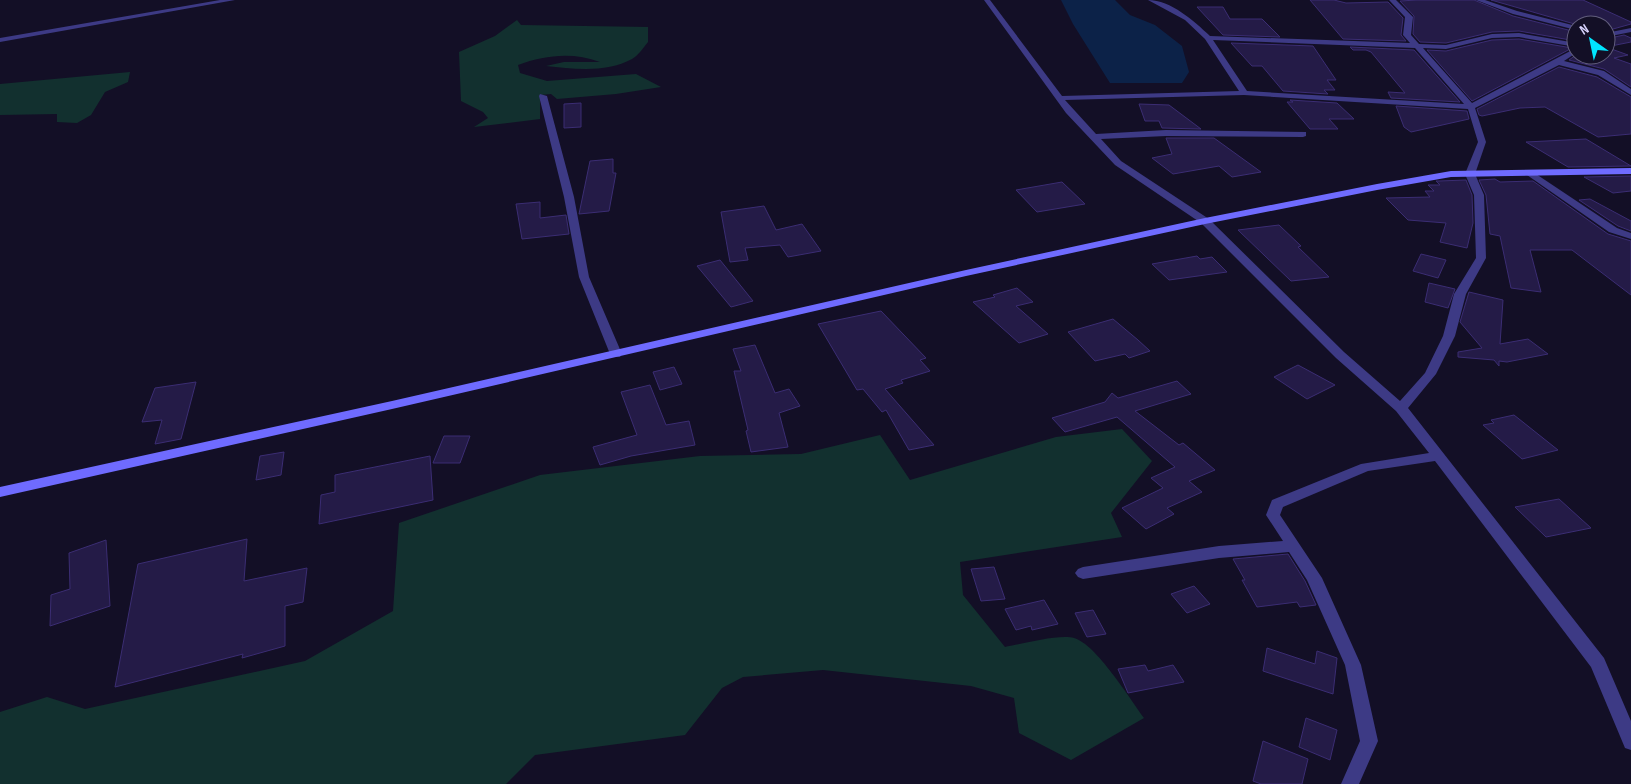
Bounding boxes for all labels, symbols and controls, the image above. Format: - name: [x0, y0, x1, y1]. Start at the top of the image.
- north arrow: [1566, 15, 1616, 65]
- text: N: [1576, 20, 1592, 39]

